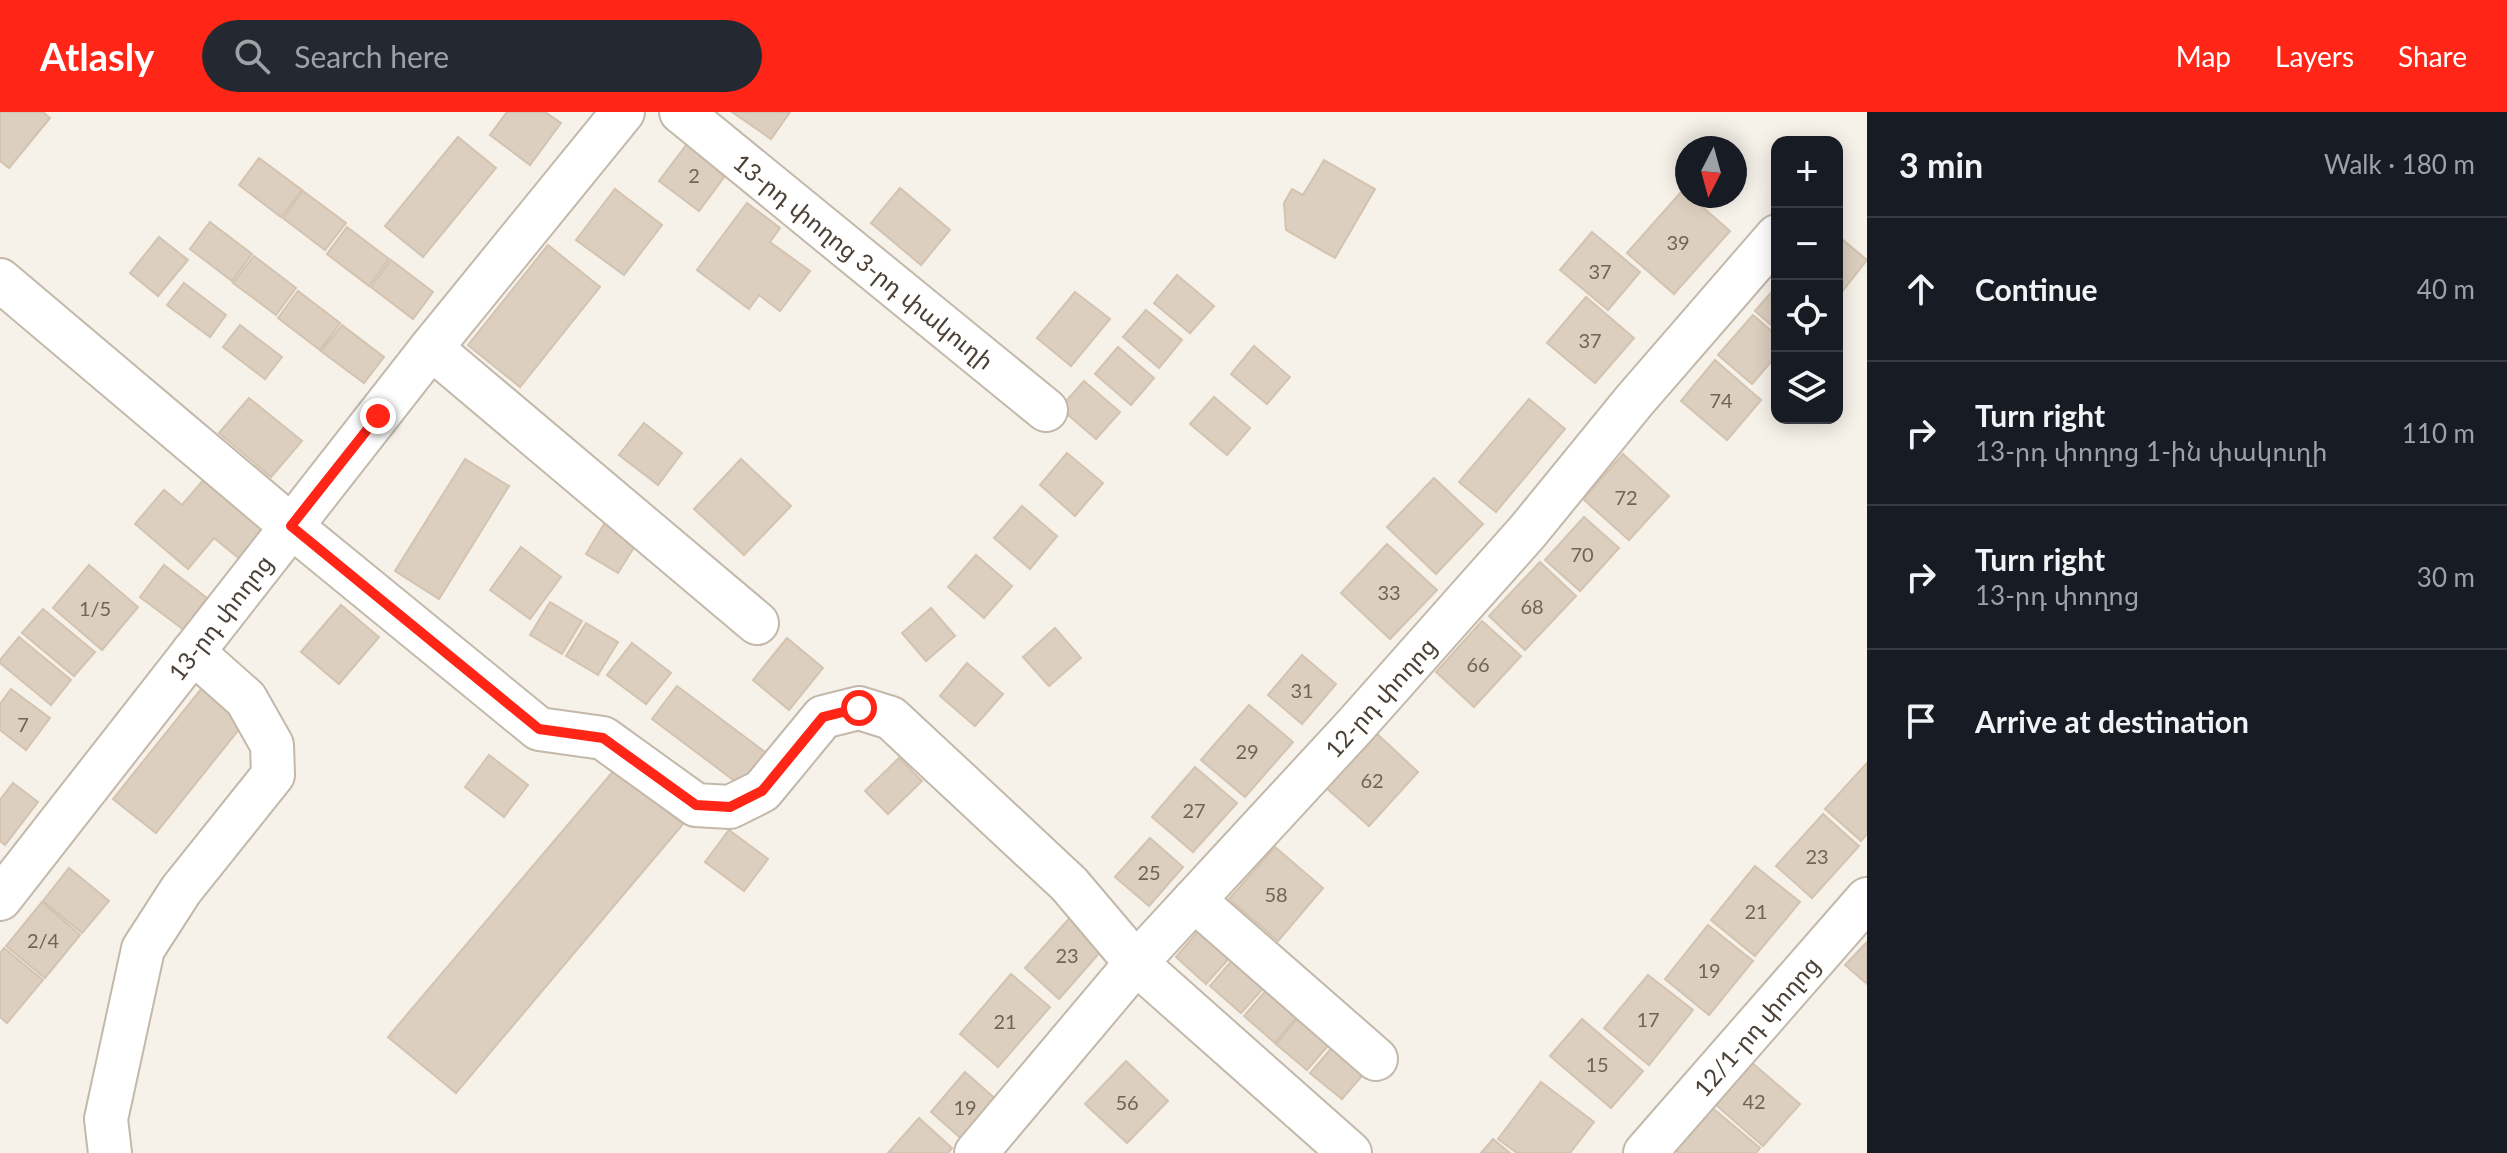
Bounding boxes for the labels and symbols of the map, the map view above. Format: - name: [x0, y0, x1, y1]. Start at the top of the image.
- north arrow: [1675, 136, 1747, 208]
- street label: 13-րդ փողոց 3-րդ փակուղի: [727, 147, 1000, 376]
- house number: 2: [688, 163, 700, 187]
- house number: 39: [1666, 230, 1690, 254]
- house number: 37: [1588, 259, 1612, 283]
- house number: 37: [1578, 328, 1602, 352]
- house number: 74: [1709, 388, 1733, 412]
- route end: [360, 398, 396, 434]
- house number: 72: [1614, 485, 1638, 509]
- house number: 70: [1570, 542, 1594, 566]
- street label: 13-րդ փողոց: [162, 548, 279, 686]
- house number: 33: [1377, 580, 1401, 604]
- house number: 68: [1520, 594, 1544, 618]
- house number: 1/5: [79, 596, 111, 620]
- street label: 12-րդ փողոց: [1318, 631, 1442, 764]
- house number: 66: [1466, 652, 1490, 676]
- house number: 31: [1290, 678, 1314, 702]
- route start: [841, 690, 877, 726]
- house number: 7: [17, 712, 29, 736]
- house number: 29: [1235, 739, 1259, 763]
- house number: 62: [1360, 768, 1384, 792]
- house number: 27: [1182, 798, 1206, 822]
- house number: 23: [1805, 844, 1829, 868]
- house number: 25: [1137, 860, 1161, 884]
- house number: 58: [1264, 882, 1288, 906]
- house number: 21: [1744, 899, 1768, 923]
- house number: 2/4: [27, 928, 60, 952]
- house number: 23: [1055, 943, 1079, 967]
- street label: 12/1-րդ փողոց: [1687, 950, 1826, 1103]
- house number: 19: [1697, 958, 1721, 982]
- house number: 17: [1636, 1007, 1660, 1031]
- house number: 21: [993, 1009, 1017, 1033]
- house number: 15: [1585, 1052, 1609, 1076]
- house number: 42: [1742, 1089, 1766, 1113]
- house number: 56: [1115, 1090, 1139, 1114]
- house number: 19: [953, 1095, 977, 1119]

